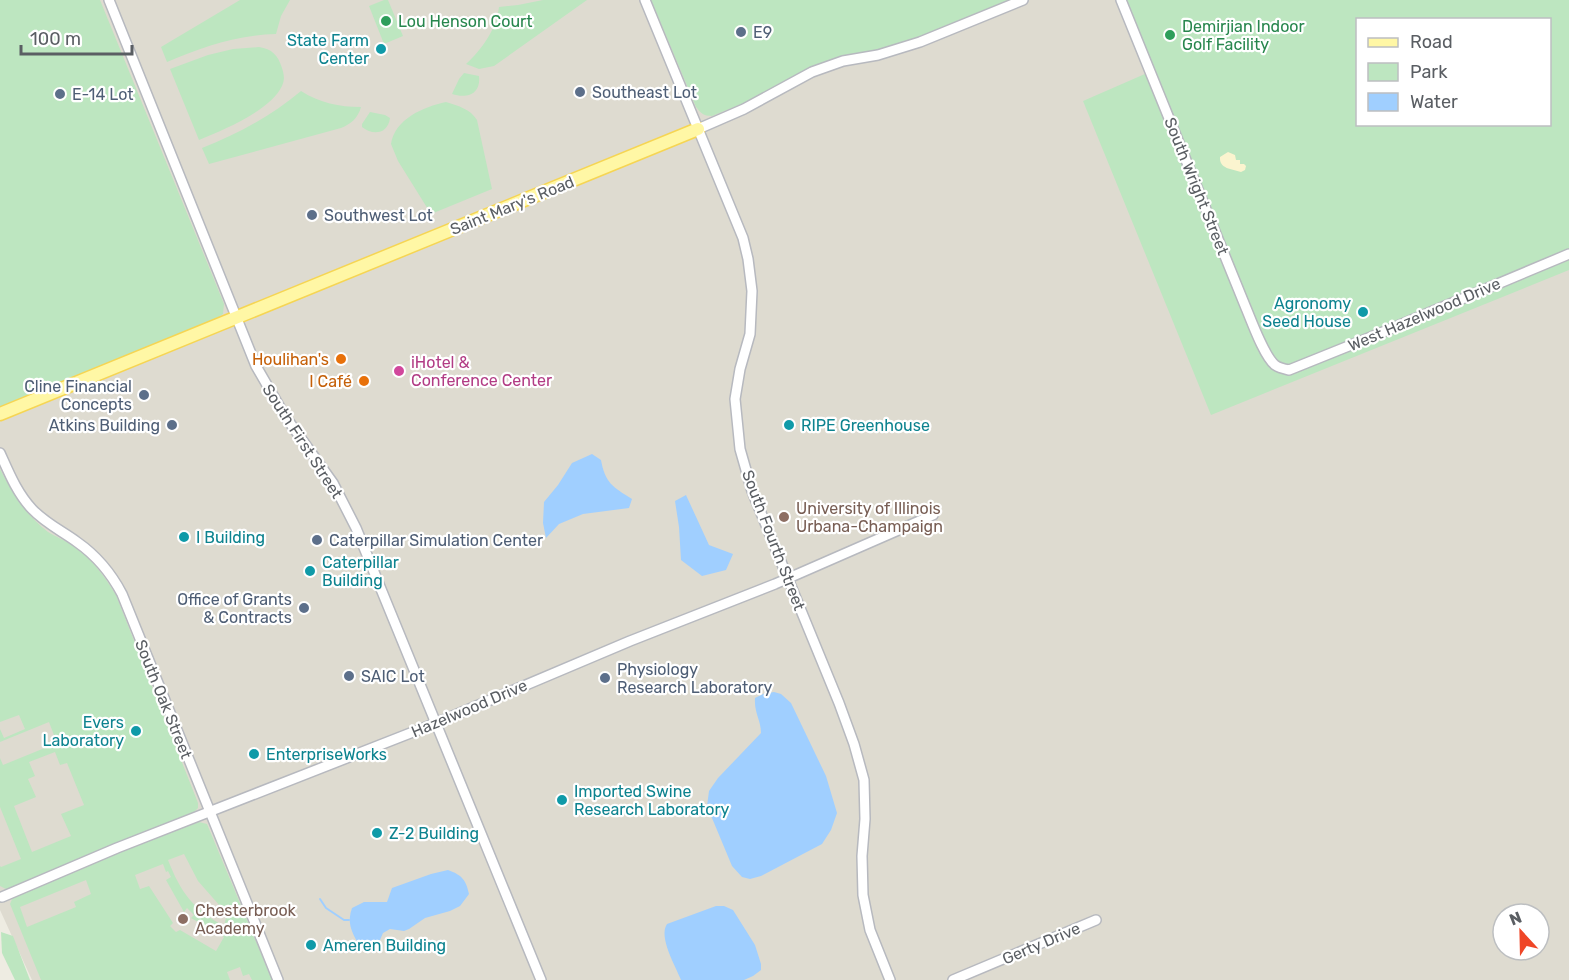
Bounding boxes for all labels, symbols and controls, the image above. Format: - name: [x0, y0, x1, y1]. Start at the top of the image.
- place label: Lou Henson Court: [398, 12, 532, 31]
- marker: Lou Henson Court: [379, 14, 393, 28]
- place label: Demirjian Indoor Golf Facility: [1182, 17, 1305, 54]
- scale bar: [21, 18, 132, 56]
- legend: [1356, 18, 1551, 126]
- place label: E9: [753, 23, 772, 42]
- marker: E9: [734, 25, 748, 39]
- text: 100 m: [30, 28, 81, 50]
- marker: Demirjian Indoor Golf Facility: [1163, 28, 1177, 42]
- place label: State Farm Center: [287, 31, 369, 68]
- text: Road: [1410, 31, 1453, 53]
- marker: State Farm Center: [374, 42, 388, 56]
- text: Park: [1410, 61, 1448, 83]
- place label: Southeast Lot: [592, 83, 697, 102]
- place label: E-14 Lot: [72, 85, 134, 104]
- marker: Southeast Lot: [573, 85, 587, 99]
- marker: E-14 Lot: [53, 87, 67, 101]
- text: Water: [1410, 91, 1458, 113]
- street label: South Wright Street: [1160, 115, 1233, 258]
- street label: Saint Mary's Road: [447, 172, 577, 239]
- place label: Southwest Lot: [324, 206, 433, 225]
- marker: Southwest Lot: [305, 208, 319, 222]
- street label: West Hazelwood Drive: [1345, 274, 1503, 355]
- place label: Agronomy Seed House: [1262, 294, 1351, 331]
- marker: Agronomy Seed House: [1356, 305, 1370, 319]
- place label: Houlihan's: [252, 350, 329, 369]
- marker: Houlihan's: [334, 352, 348, 366]
- place label: iHotel & Conference Center: [411, 353, 552, 390]
- marker: iHotel & Conference Center: [392, 364, 406, 378]
- place label: I Café: [309, 372, 352, 391]
- marker: I Café: [357, 374, 371, 388]
- place label: Cline Financial Concepts: [24, 377, 132, 414]
- street label: South First Street: [259, 381, 347, 502]
- marker: Cline Financial Concepts: [137, 388, 151, 402]
- place label: Atkins Building: [49, 416, 160, 435]
- place label: RIPE Greenhouse: [801, 416, 930, 435]
- marker: Atkins Building: [165, 418, 179, 432]
- marker: RIPE Greenhouse: [782, 418, 796, 432]
- street label: South Fourth Street: [738, 467, 809, 613]
- place label: University of Illinois Urbana-Champaign: [796, 499, 943, 536]
- marker: University of Illinois Urbana-Champaign: [777, 510, 791, 524]
- place label: I Building: [196, 528, 265, 547]
- marker: I Building: [177, 530, 191, 544]
- place label: Caterpillar Simulation Center: [329, 531, 543, 550]
- marker: Caterpillar Simulation Center: [310, 533, 324, 547]
- place label: Caterpillar Building: [322, 553, 399, 590]
- marker: Caterpillar Building: [303, 564, 317, 578]
- place label: Office of Grants & Contracts: [177, 590, 292, 627]
- marker: Office of Grants & Contracts: [297, 601, 311, 615]
- street label: South Oak Street: [131, 637, 196, 761]
- place label: Physiology Research Laboratory: [617, 660, 772, 697]
- place label: SAIC Lot: [361, 667, 425, 686]
- marker: SAIC Lot: [342, 669, 356, 683]
- marker: Physiology Research Laboratory: [598, 671, 612, 685]
- street label: Hazelwood Drive: [408, 675, 530, 741]
- place label: Evers Laboratory: [42, 713, 124, 750]
- marker: Evers Laboratory: [129, 724, 143, 738]
- place label: EnterpriseWorks: [266, 745, 387, 764]
- marker: EnterpriseWorks: [247, 747, 261, 761]
- place label: Imported Swine Research Laboratory: [574, 782, 729, 819]
- marker: Imported Swine Research Laboratory: [555, 793, 569, 807]
- place label: Z-2 Building: [389, 824, 479, 843]
- marker: Z-2 Building: [370, 826, 384, 840]
- place label: Chesterbrook Academy: [195, 901, 297, 938]
- north arrow: [1491, 902, 1551, 962]
- text: N: [1507, 908, 1524, 930]
- marker: Chesterbrook Academy: [176, 912, 190, 926]
- street label: Gerty Drive: [999, 918, 1083, 968]
- place label: Ameren Building: [323, 936, 446, 955]
- marker: Ameren Building: [304, 938, 318, 952]

